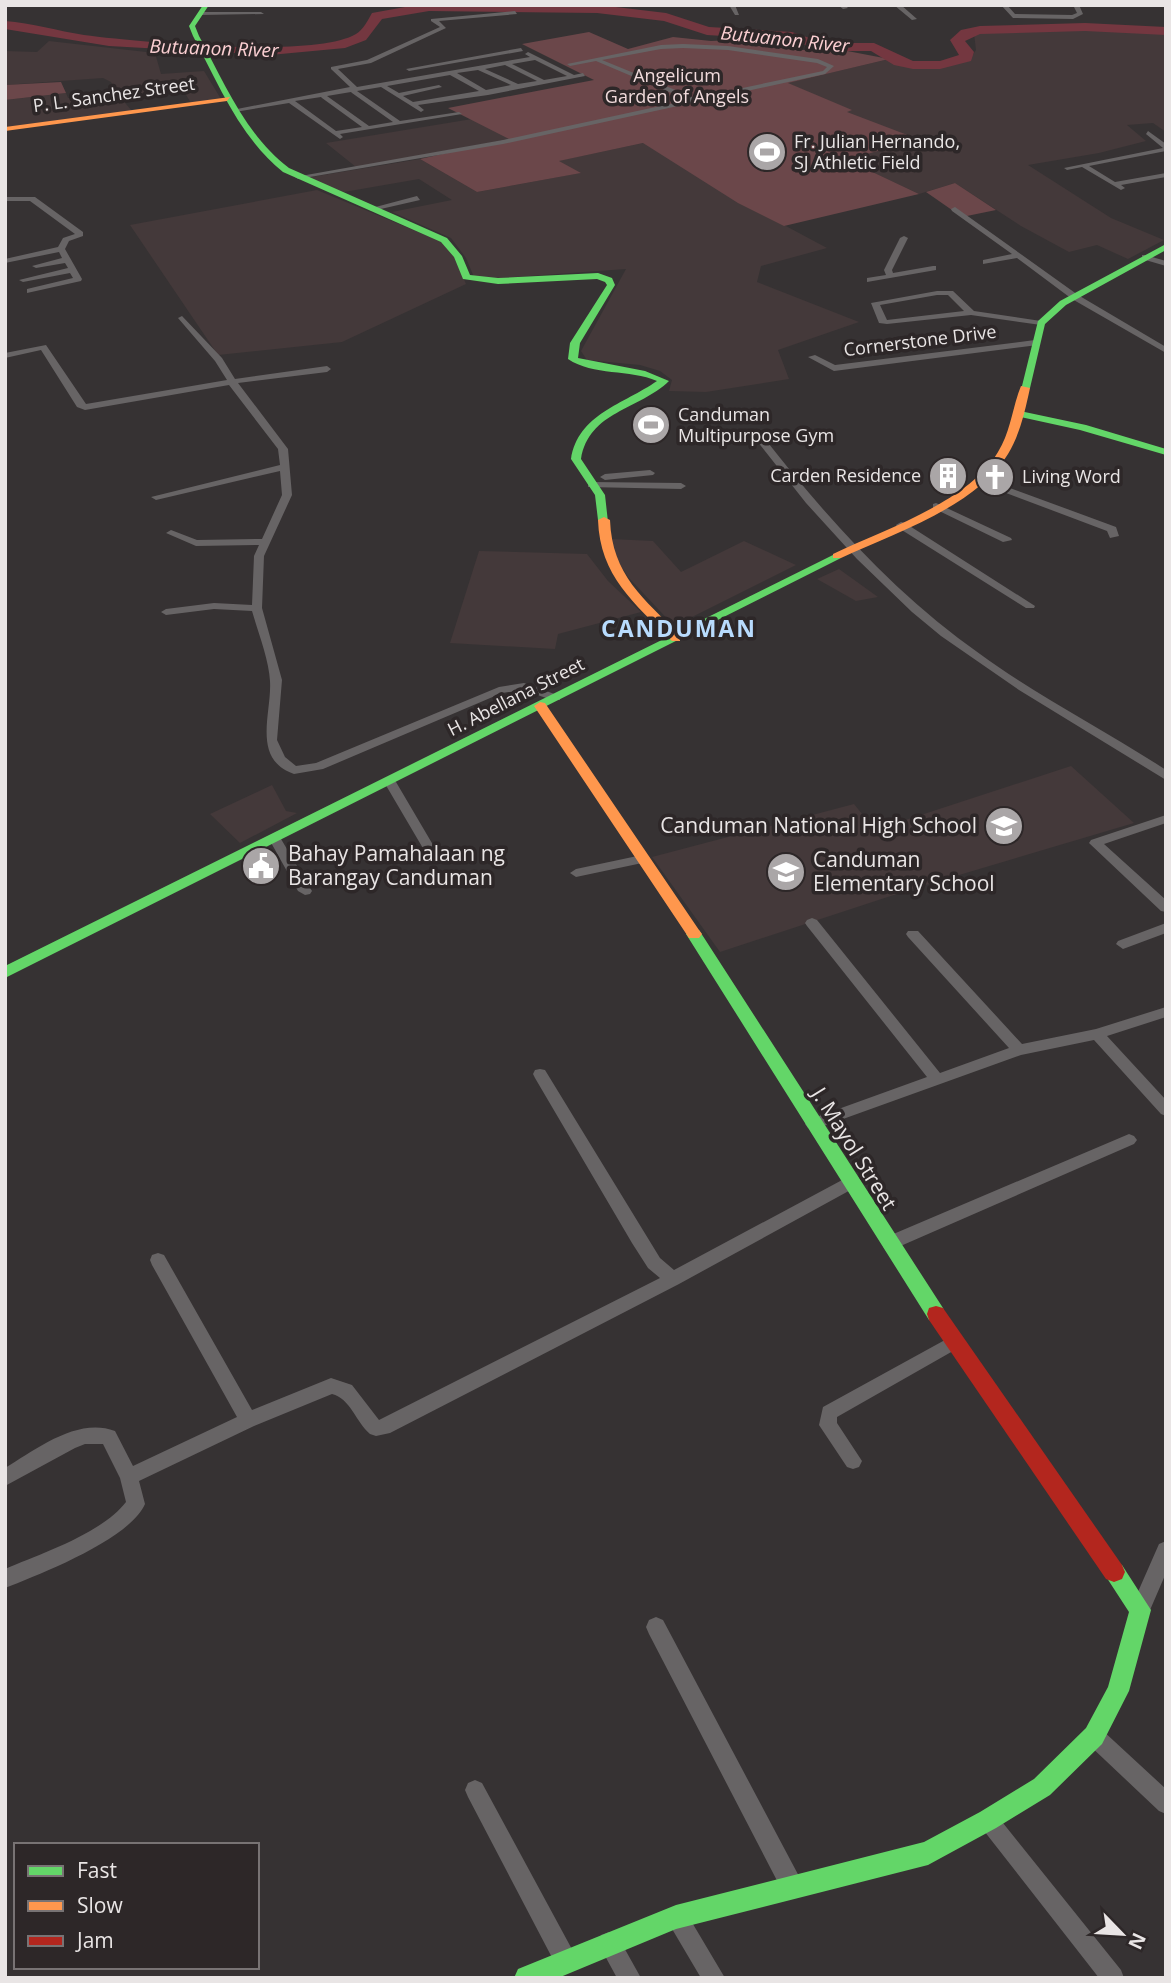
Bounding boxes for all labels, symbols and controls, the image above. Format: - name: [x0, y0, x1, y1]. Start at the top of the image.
- water label: Butuanon River: [719, 19, 852, 59]
- water label: Butuanon River: [149, 33, 281, 63]
- park label: Angelicum Garden of Angels: [605, 63, 749, 108]
- street label: P. L. Sanchez Street: [31, 71, 196, 117]
- place label: Fr. Julian Hernando, SJ Athletic Field: [794, 129, 960, 174]
- sports icon: Fr. Julian Hernando, SJ Athletic Field: [746, 131, 788, 173]
- street label: Cornerstone Drive: [842, 319, 998, 361]
- place label: Canduman Multipurpose Gym: [678, 402, 834, 447]
- sports icon: Canduman Multipurpose Gym: [630, 404, 672, 446]
- building icon: Carden Residence: [927, 455, 969, 497]
- church icon: Living Word: [974, 456, 1016, 498]
- place label: Carden Residence: [770, 463, 921, 487]
- place label: Living Word: [1022, 464, 1121, 488]
- district label: CANDUMAN: [601, 612, 757, 644]
- street label: H. Abellana Street: [443, 651, 588, 741]
- school or university icon: Canduman National High School: [983, 805, 1025, 847]
- place label: Canduman National High School: [660, 811, 977, 839]
- place label: Bahay Pamahalaan ng Barangay Canduman: [288, 839, 505, 891]
- public building icon: Bahay Pamahalaan ng Barangay Canduman: [240, 845, 282, 887]
- place label: Canduman Elementary School: [813, 845, 995, 897]
- school or university icon: Canduman Elementary School: [765, 851, 807, 893]
- street label: J. Mayol Street: [805, 1080, 904, 1215]
- legend: [14, 1843, 259, 1969]
- text: Fast: [77, 1856, 117, 1884]
- text: Slow: [77, 1891, 123, 1919]
- north arrow: [1087, 1899, 1157, 1969]
- text: Jam: [75, 1926, 114, 1954]
- text: N: [1122, 1929, 1152, 1954]

